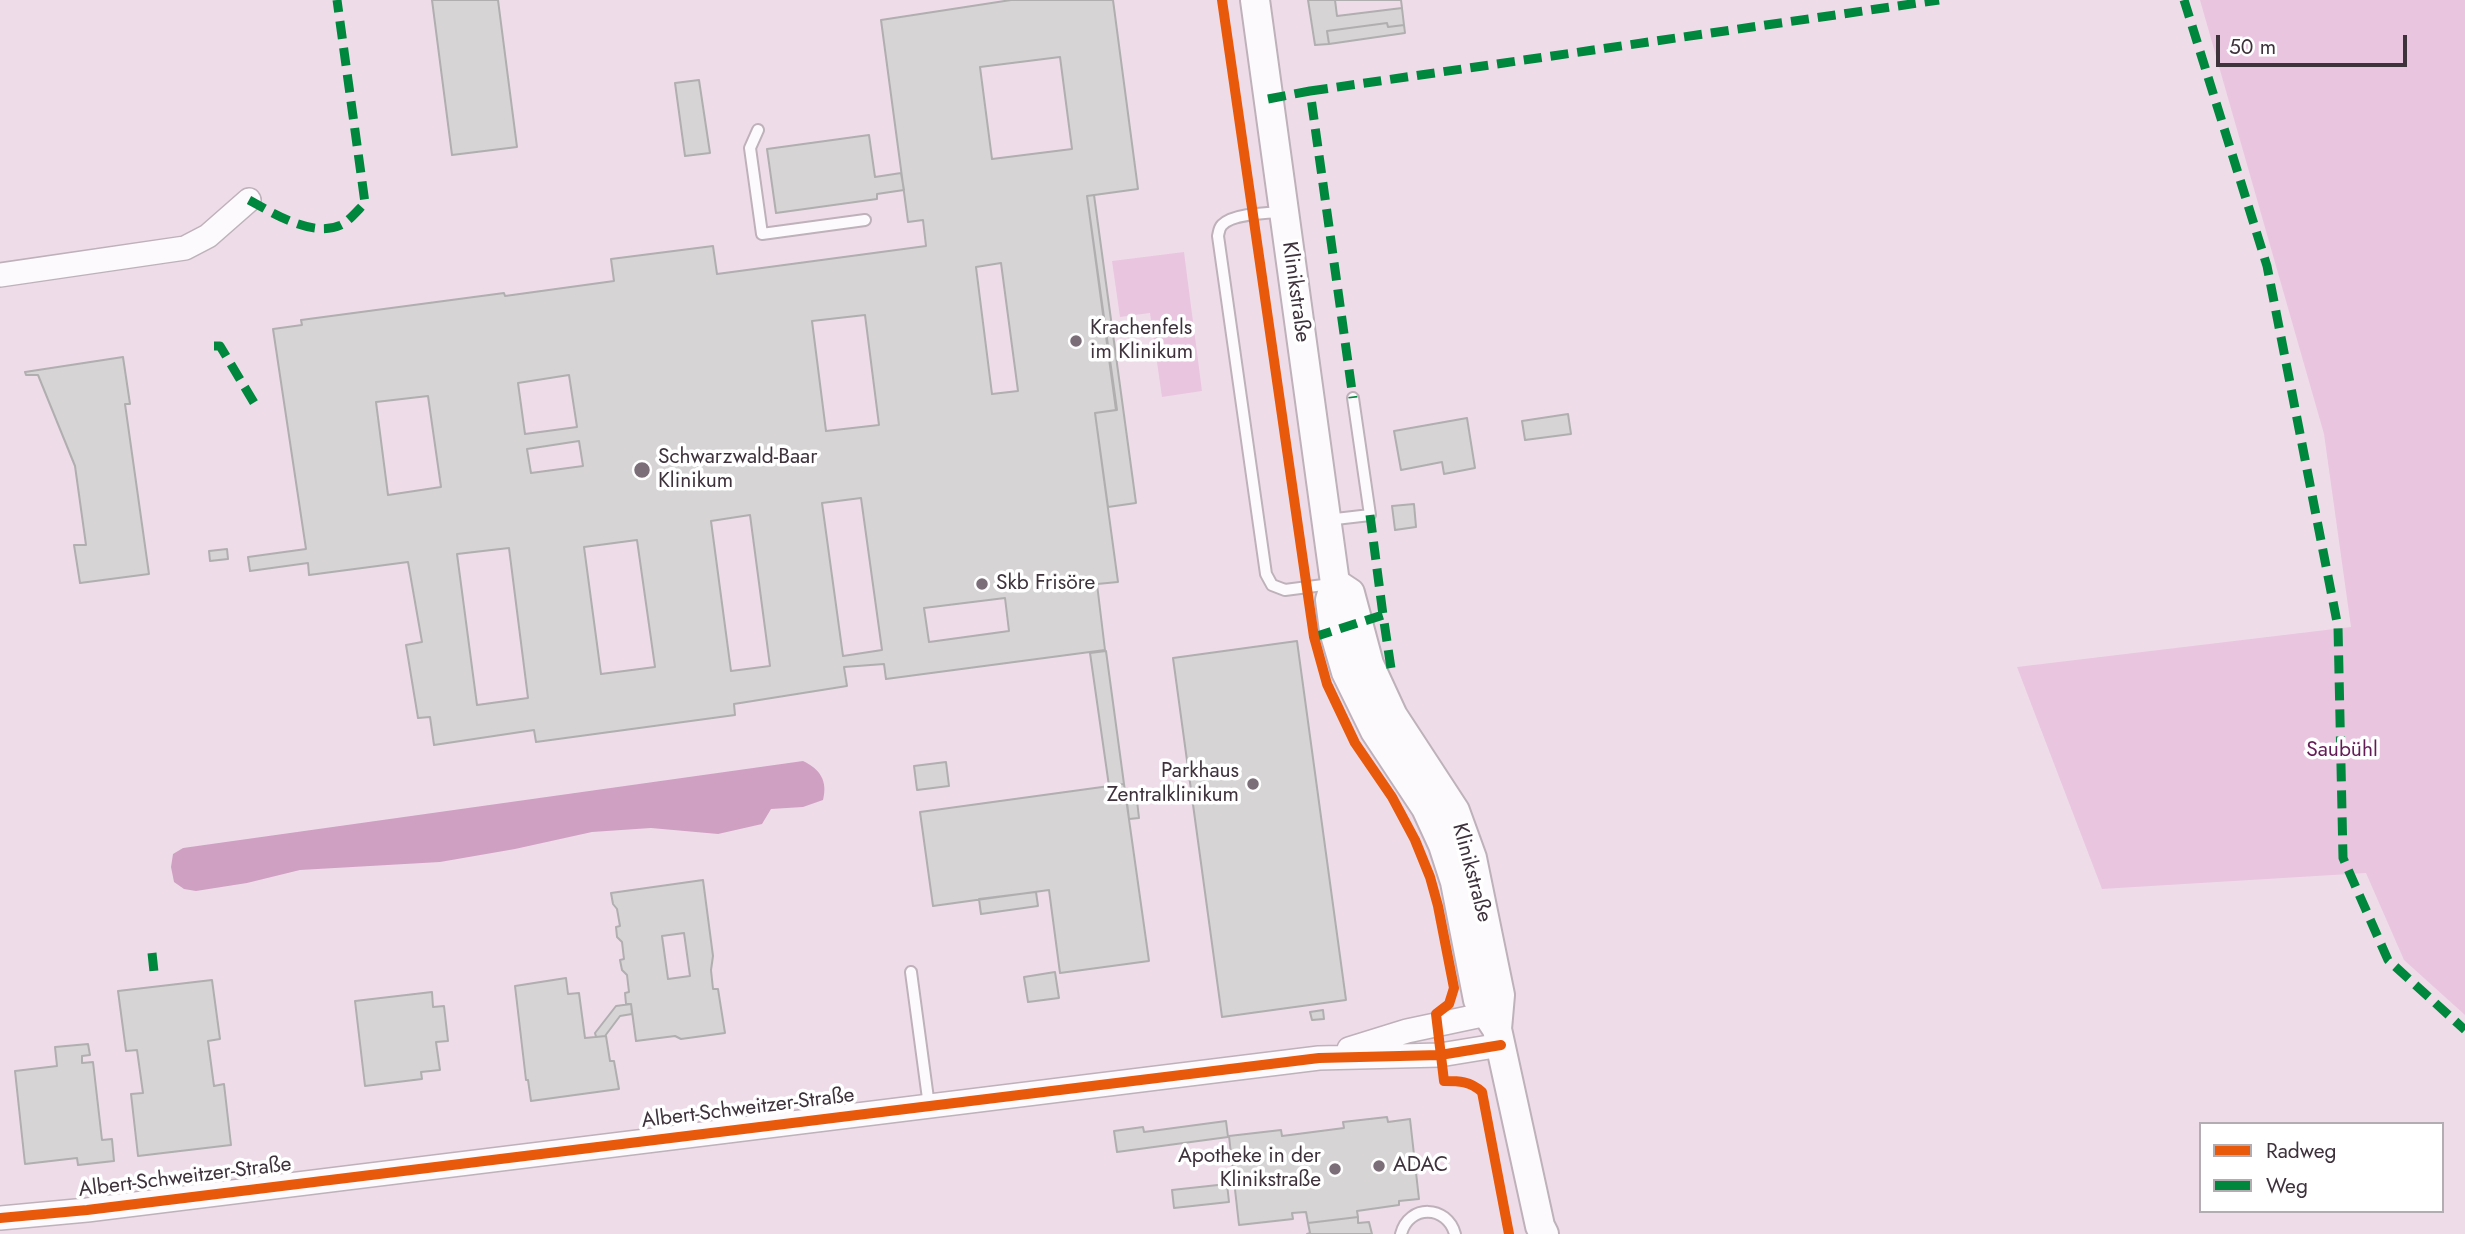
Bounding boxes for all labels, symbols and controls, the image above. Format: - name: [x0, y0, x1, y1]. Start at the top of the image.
- scale bar: [2220, 21, 2411, 65]
- text: 50 m: [2229, 32, 2276, 62]
- street label: Klinikstraße: [1275, 240, 1315, 344]
- place label: Krachenfels im Klinikum: [1090, 316, 1193, 366]
- marker: Krachenfels im Klinikum: [1068, 333, 1084, 349]
- place label: Schwarzwald-Baar Klinikum: [658, 445, 817, 495]
- marker: Schwarzwald-Baar Klinikum: [632, 460, 652, 480]
- place label: Skb Frisöre: [996, 571, 1095, 597]
- marker: Skb Frisöre: [974, 576, 990, 592]
- park label: Saubühl: [2306, 738, 2378, 764]
- place label: Parkhaus Zentralklinikum: [1107, 759, 1239, 809]
- marker: Parkhaus Zentralklinikum: [1245, 776, 1261, 792]
- street label: Klinikstraße: [1446, 821, 1496, 925]
- street label: Albert-Schweitzer-Straße: [640, 1083, 856, 1135]
- legend: [2199, 1122, 2444, 1213]
- text: Radweg: [2266, 1136, 2337, 1166]
- place label: Apotheke in der Klinikstraße: [1178, 1144, 1321, 1194]
- street label: Albert-Schweitzer-Straße: [77, 1152, 293, 1204]
- place label: ADAC: [1393, 1153, 1448, 1179]
- marker: ADAC: [1371, 1158, 1387, 1174]
- marker: Apotheke in der Klinikstraße: [1327, 1161, 1343, 1177]
- text: Weg: [2266, 1171, 2308, 1201]

